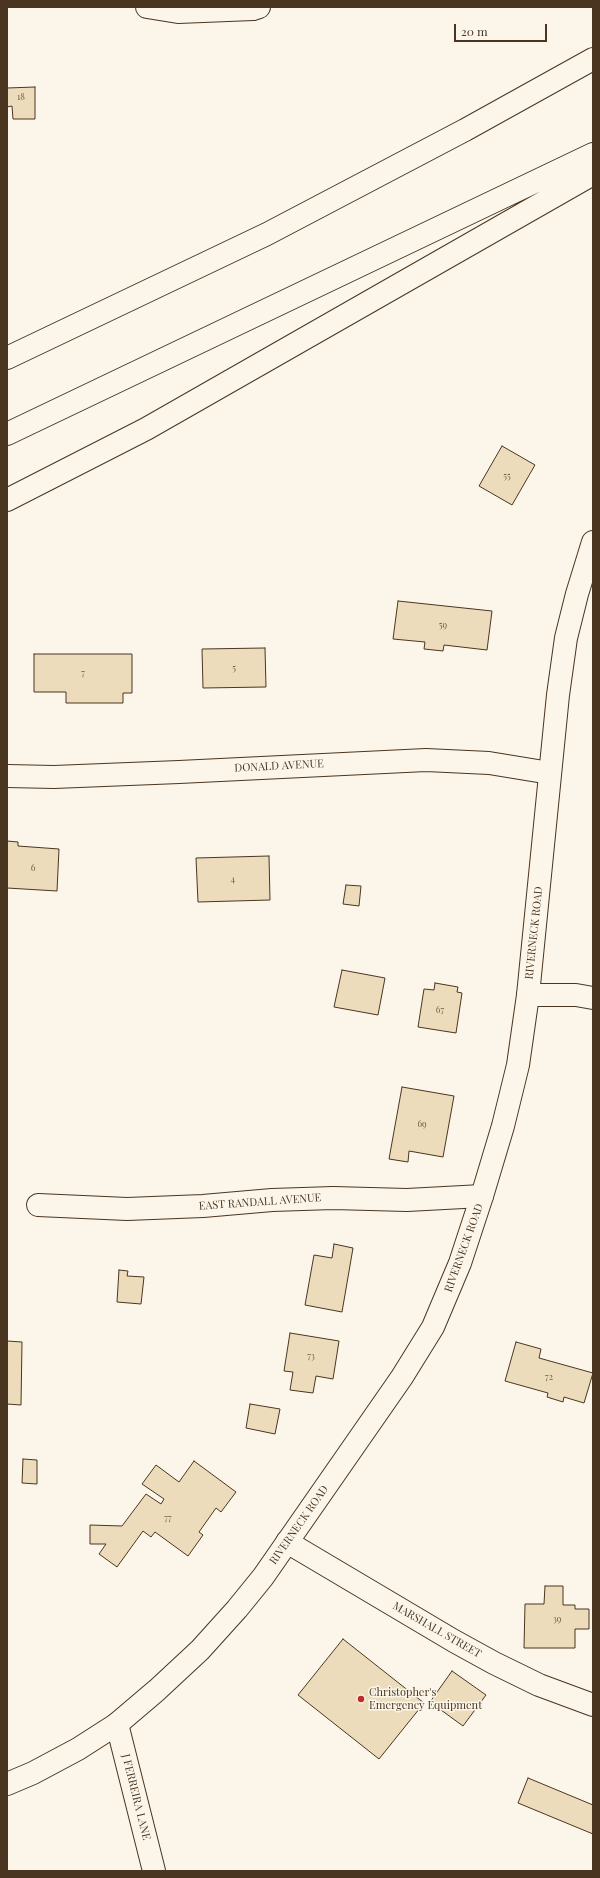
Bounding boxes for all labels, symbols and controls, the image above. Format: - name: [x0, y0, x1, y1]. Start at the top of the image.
- scale bar: [456, 16, 549, 42]
- text: 20 m: [461, 23, 488, 39]
- house number: 18: [17, 92, 25, 102]
- house number: 55: [503, 471, 511, 481]
- house number: 59: [439, 620, 447, 630]
- house number: 5: [232, 663, 236, 673]
- house number: 7: [81, 668, 85, 678]
- street label: DONALD AVENUE: [234, 757, 324, 775]
- house number: 6: [31, 863, 35, 873]
- house number: 4: [231, 874, 235, 884]
- street label: RIVERNECK ROAD: [523, 886, 545, 980]
- house number: 67: [436, 1005, 444, 1015]
- house number: 69: [417, 1119, 427, 1129]
- street label: EAST RANDALL AVENUE: [198, 1191, 322, 1213]
- street label: RIVERNECK ROAD: [442, 1202, 486, 1294]
- house number: 73: [307, 1351, 315, 1361]
- house number: 72: [545, 1372, 553, 1382]
- street label: RIVERNECK ROAD: [267, 1483, 331, 1567]
- house number: 77: [164, 1513, 172, 1523]
- street label: MARSHALL STREET: [390, 1599, 484, 1661]
- house number: 39: [553, 1614, 561, 1624]
- place label: Christopher's Emergency Equipment: [369, 1686, 482, 1712]
- marker: Christopher's Emergency Equipment: [356, 1694, 366, 1704]
- street label: J FERREIRA LANE: [119, 1753, 153, 1841]

